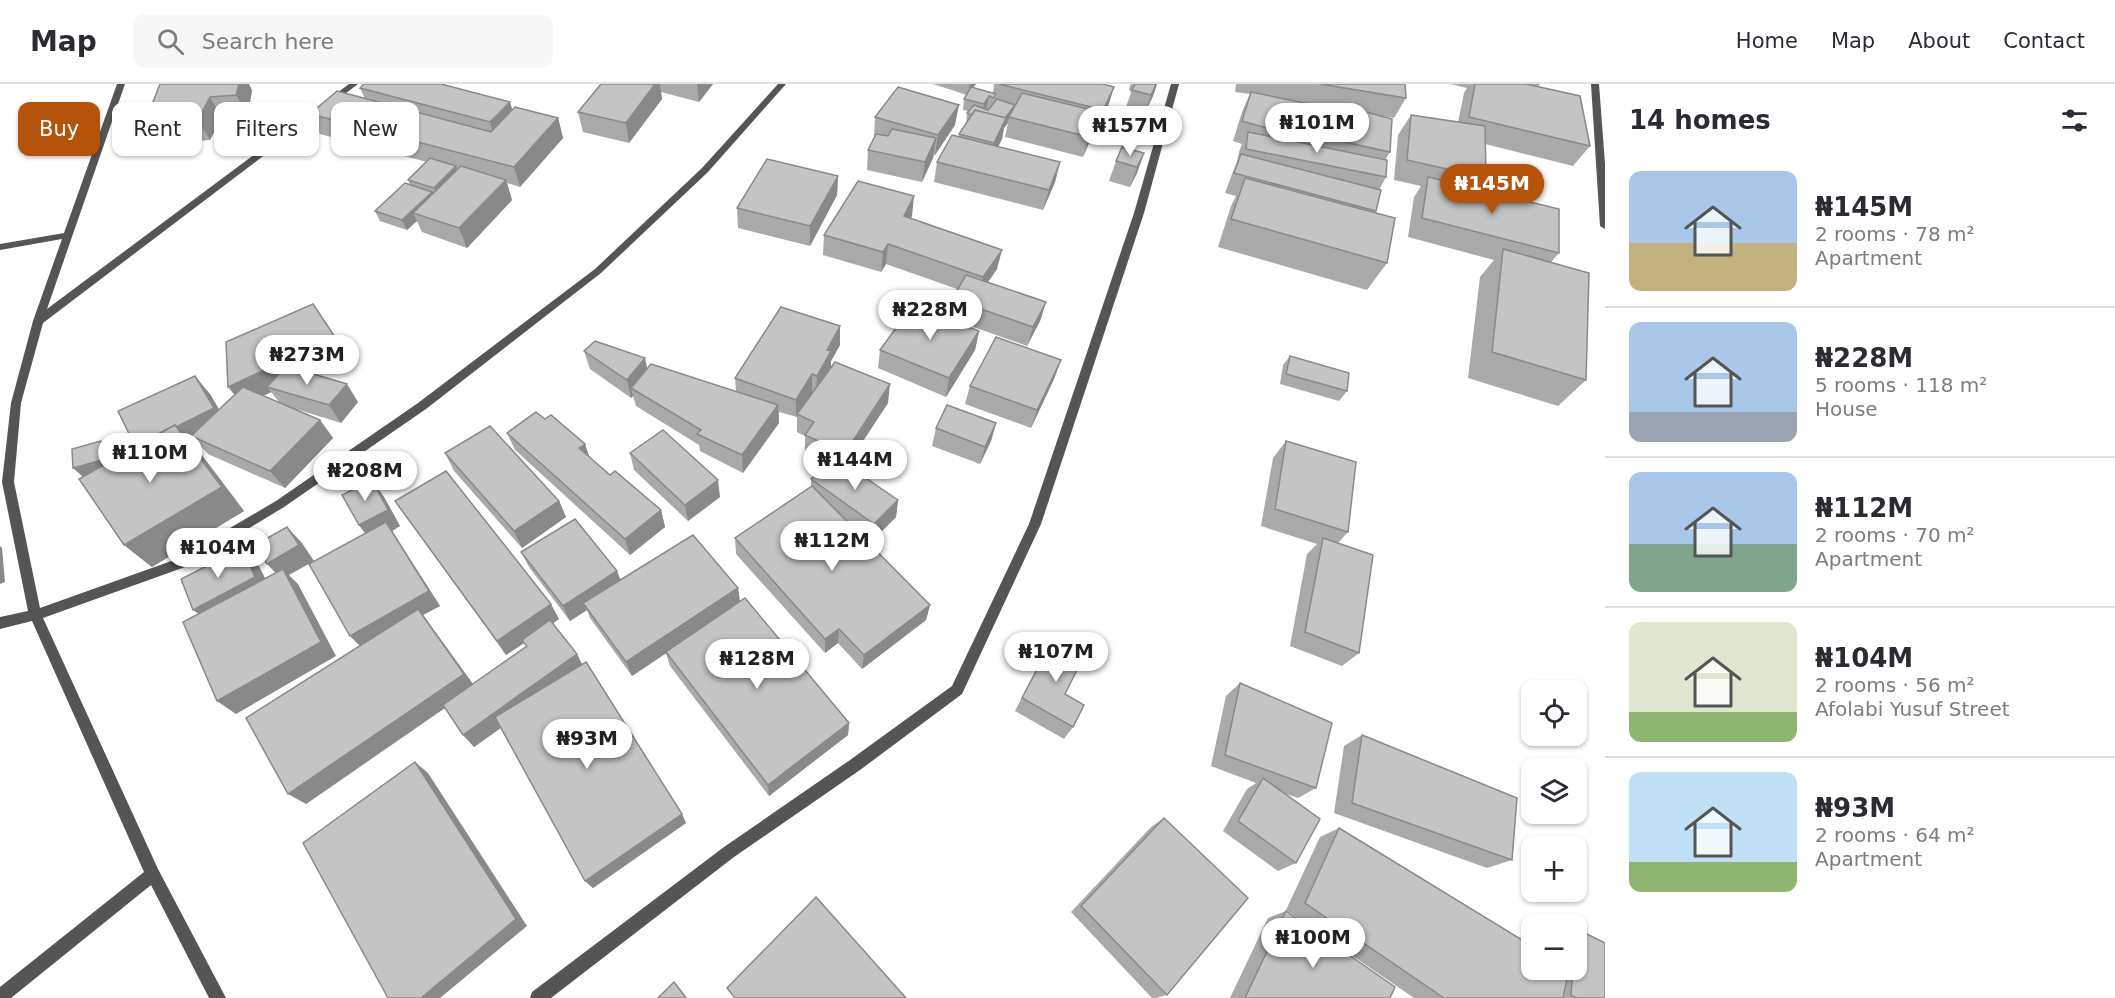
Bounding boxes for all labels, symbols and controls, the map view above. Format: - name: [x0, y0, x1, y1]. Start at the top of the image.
- search box: [133, 14, 553, 68]
- text: Map: [30, 25, 97, 58]
- icon: search: [154, 25, 187, 58]
- text: Search here: [202, 29, 334, 54]
- text: Home: [1736, 29, 1798, 53]
- text: Map: [1831, 29, 1875, 53]
- text: About: [1908, 29, 1970, 53]
- text: Contact: [2003, 29, 2085, 53]
- chip: Buy: [18, 102, 100, 156]
- chip: Rent: [112, 102, 202, 156]
- chip: Filters: [214, 102, 319, 156]
- chip: New: [331, 102, 419, 156]
- pin: ₦101M: [1275, 103, 1359, 154]
- icon: filters: [2058, 104, 2091, 137]
- text: 14 homes: [1629, 105, 1771, 135]
- pin: ₦157M: [1088, 106, 1172, 157]
- text: ₦101M: [1279, 110, 1355, 134]
- text: ₦157M: [1092, 113, 1168, 137]
- pin: ₦145M: [1450, 164, 1534, 215]
- text: ₦145M: [1454, 171, 1530, 195]
- text: ₦145M: [1815, 192, 1913, 222]
- icon: home: [1677, 195, 1749, 267]
- text: 2 rooms · 78 m²: [1815, 222, 1975, 246]
- text: Apartment: [1815, 246, 1922, 270]
- pin: ₦228M: [888, 290, 972, 341]
- text: ₦228M: [892, 297, 968, 321]
- pin: ₦273M: [265, 335, 349, 386]
- text: ₦273M: [269, 342, 345, 366]
- text: ₦228M: [1815, 343, 1913, 373]
- icon: home: [1677, 346, 1749, 418]
- text: 5 rooms · 118 m²: [1815, 373, 1987, 397]
- text: House: [1815, 397, 1878, 421]
- pin: ₦110M: [108, 433, 192, 484]
- text: ₦110M: [112, 440, 188, 464]
- pin: ₦144M: [813, 440, 897, 491]
- text: ₦144M: [817, 447, 893, 471]
- pin: ₦208M: [323, 451, 407, 502]
- text: ₦208M: [327, 458, 403, 482]
- text: ₦112M: [1815, 493, 1913, 523]
- icon: home: [1677, 496, 1749, 568]
- pin: ₦112M: [790, 521, 874, 572]
- text: 2 rooms · 70 m²: [1815, 523, 1975, 547]
- pin: ₦104M: [176, 528, 260, 579]
- text: ₦112M: [794, 528, 870, 552]
- text: ₦104M: [180, 535, 256, 559]
- text: Apartment: [1815, 547, 1922, 571]
- pin: ₦107M: [1014, 632, 1098, 683]
- pin: ₦128M: [715, 639, 799, 690]
- text: ₦107M: [1018, 639, 1094, 663]
- text: ₦104M: [1815, 643, 1913, 673]
- text: ₦128M: [719, 646, 795, 670]
- icon: home: [1677, 646, 1749, 718]
- text: 2 rooms · 56 m²: [1815, 673, 1975, 697]
- map controls: [1521, 680, 1587, 980]
- button: locate: [1521, 680, 1587, 746]
- text: Afolabi Yusuf Street: [1815, 697, 2010, 721]
- pin: ₦93M: [551, 719, 623, 770]
- text: ₦93M: [556, 726, 618, 750]
- button: layers: [1521, 758, 1587, 824]
- text: ₦93M: [1815, 793, 1895, 823]
- icon: home: [1677, 796, 1749, 868]
- text: 2 rooms · 64 m²: [1815, 823, 1975, 847]
- button: +: [1521, 836, 1587, 902]
- text: Apartment: [1815, 847, 1922, 871]
- button: −: [1521, 914, 1587, 980]
- pin: ₦100M: [1271, 918, 1355, 969]
- text: ₦100M: [1275, 925, 1351, 949]

